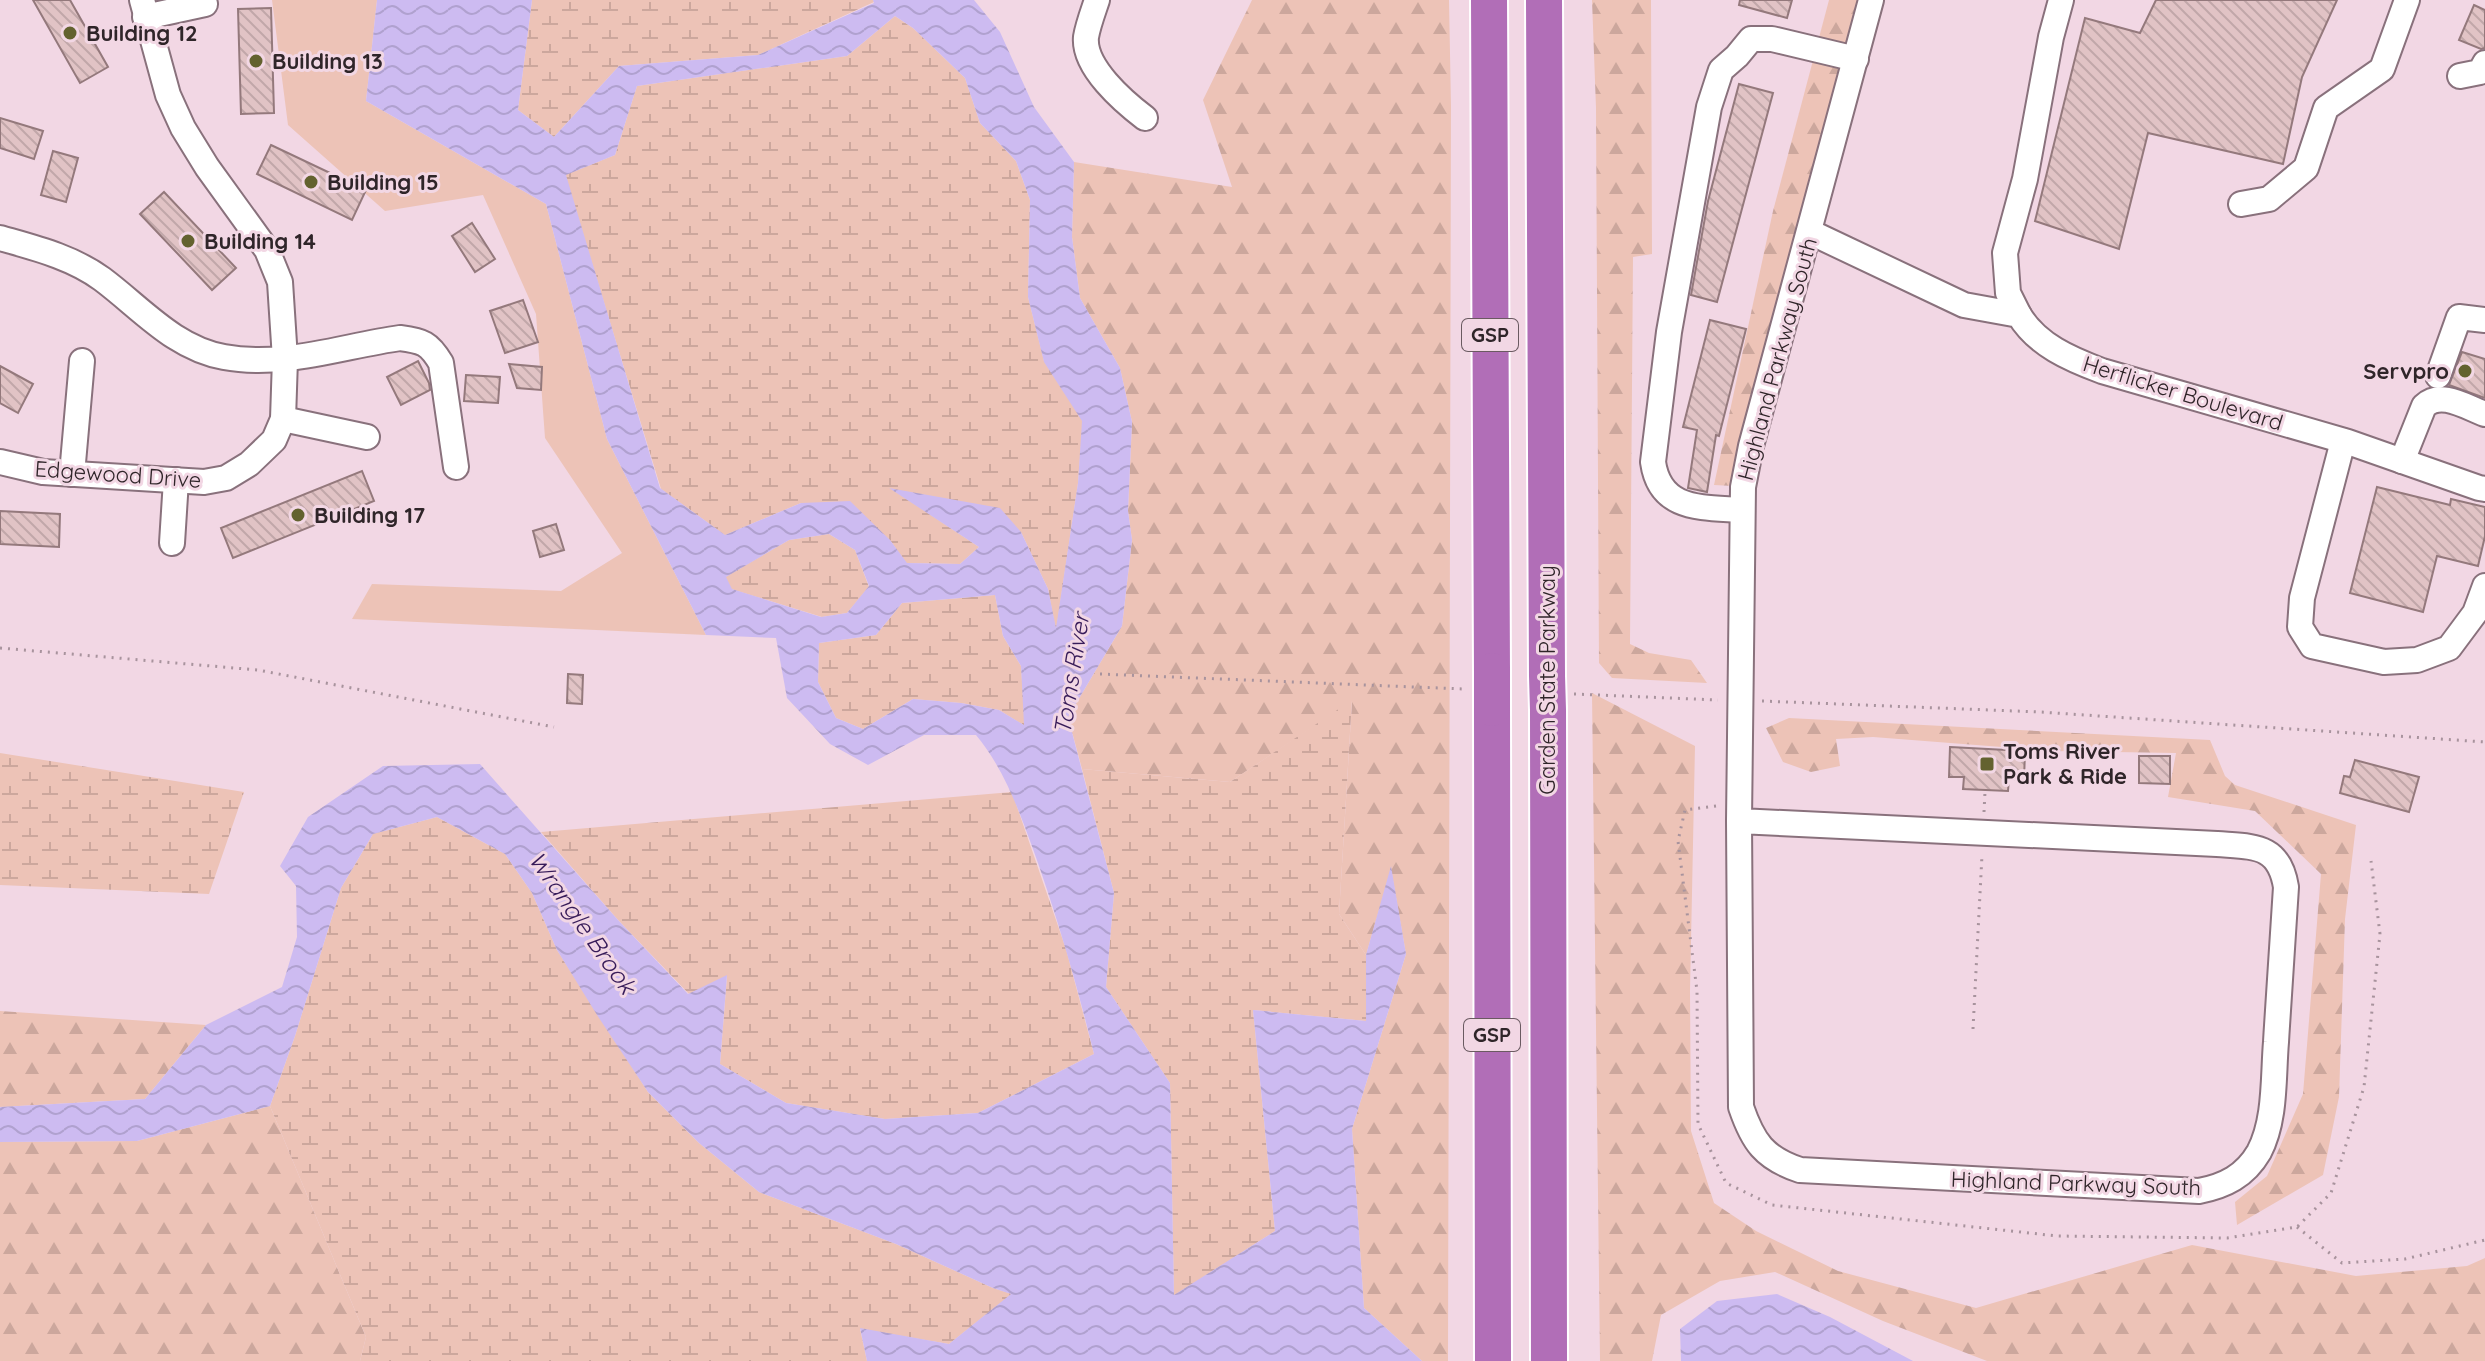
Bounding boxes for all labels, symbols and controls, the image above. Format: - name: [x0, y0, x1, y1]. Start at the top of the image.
- place label: Building 12: [86, 19, 198, 47]
- marker: Building 12: [61, 24, 79, 42]
- place label: Building 13: [272, 47, 383, 75]
- marker: Building 13: [247, 52, 265, 70]
- place label: Building 15: [327, 168, 439, 196]
- marker: Building 15: [302, 173, 320, 191]
- place label: Building 14: [204, 227, 316, 255]
- marker: Building 14: [179, 232, 197, 250]
- street label: Highland Parkway South: [1731, 234, 1823, 484]
- road number: GSP: [1462, 319, 1518, 351]
- street label: Herflicker Boulevard: [2080, 349, 2286, 437]
- place label: Servpro: [2363, 357, 2449, 385]
- marker: Servpro: [2456, 362, 2474, 380]
- street label: Edgewood Drive: [34, 454, 202, 494]
- place label: Building 17: [314, 501, 425, 529]
- marker: Building 17: [289, 506, 307, 524]
- street label: Garden State Parkway: [1533, 565, 1561, 795]
- water label: Toms River: [1047, 608, 1096, 737]
- place label: Toms River Park & Ride: [2003, 737, 2127, 790]
- marker: Toms River Park & Ride: [1978, 755, 1996, 773]
- water label: Wrangle Brook: [523, 845, 644, 1001]
- road number: GSP: [1464, 1019, 1520, 1051]
- street label: Highland Parkway South: [1950, 1165, 2202, 1201]

